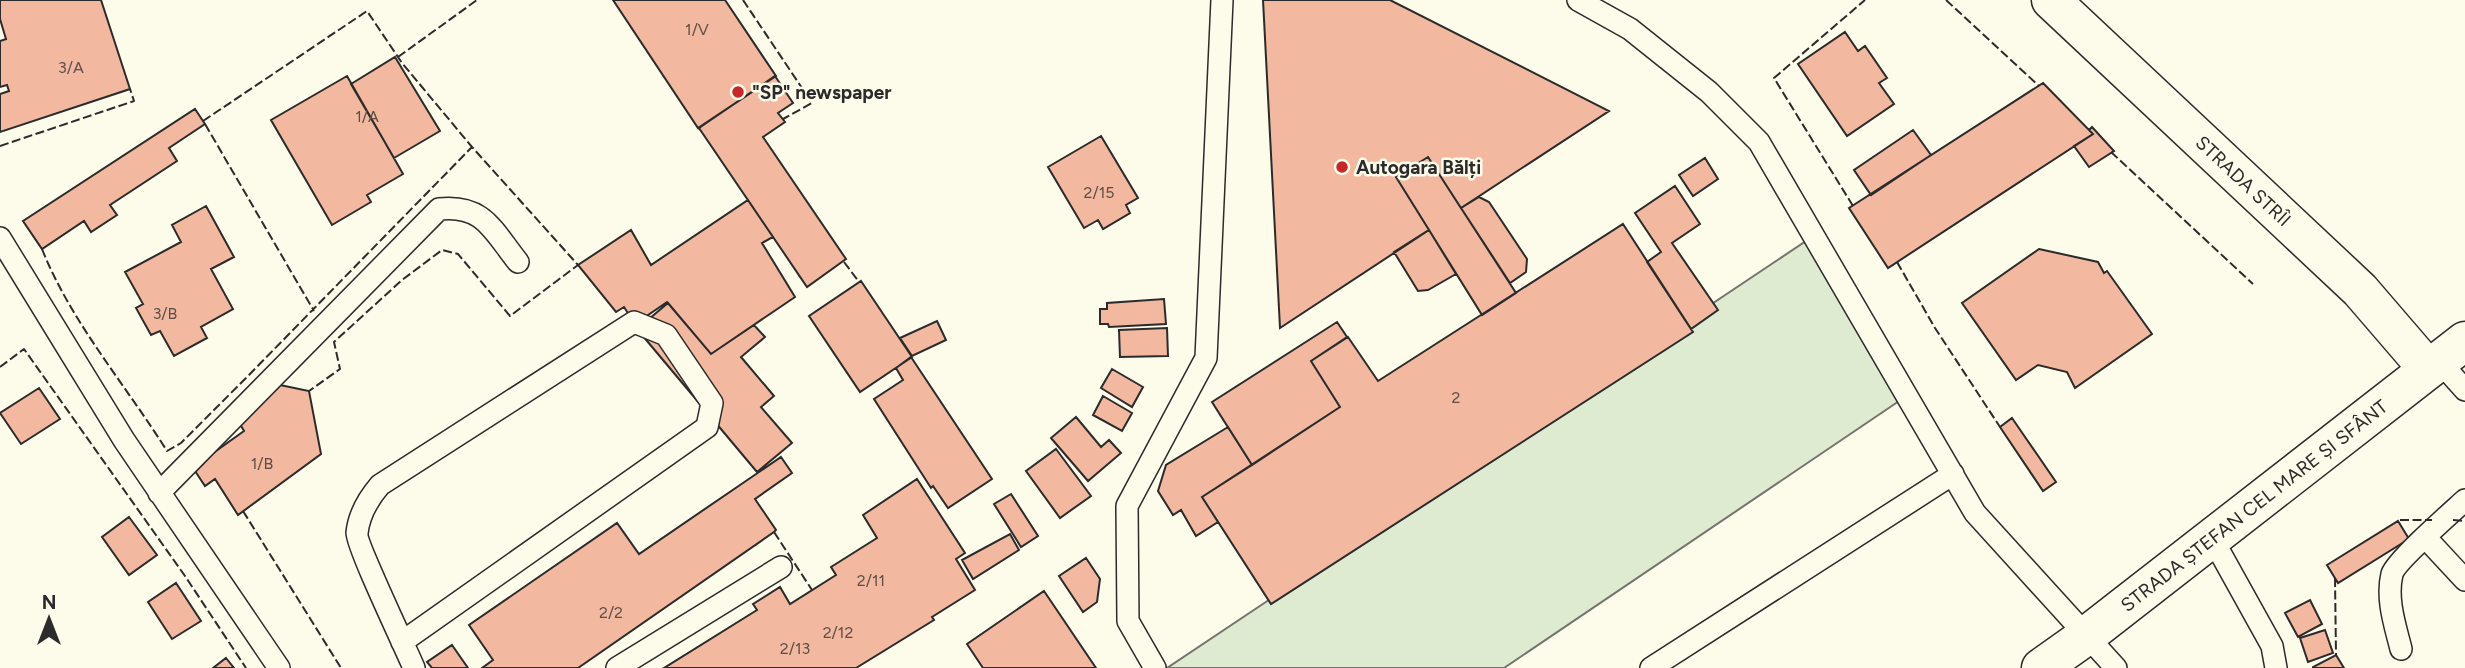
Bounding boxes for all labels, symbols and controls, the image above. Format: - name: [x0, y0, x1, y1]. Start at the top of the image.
- house number: 1/V: [685, 20, 709, 39]
- house number: 3/A: [58, 58, 84, 77]
- place label: "SP" newspaper: [752, 81, 891, 104]
- marker: "SP" newspaper: [730, 84, 746, 100]
- house number: 1/A: [355, 107, 379, 126]
- street label: STRADA STRÎI: [2191, 131, 2296, 231]
- place label: Autogara Bălți: [1356, 156, 1481, 179]
- marker: Autogara Bălți: [1334, 159, 1350, 175]
- house number: 2/15: [1084, 183, 1114, 202]
- house number: 3/B: [153, 304, 178, 323]
- house number: 2: [1452, 388, 1460, 407]
- street label: STRADA ȘTEFAN CEL MARE ȘI SFÂNT: [2116, 394, 2393, 617]
- house number: 1/B: [251, 454, 274, 473]
- house number: 2/11: [857, 571, 885, 590]
- north arrow: [14, 584, 84, 654]
- text: N: [42, 591, 56, 614]
- house number: 2/2: [599, 603, 623, 622]
- house number: 2/12: [823, 623, 853, 642]
- house number: 2/13: [780, 639, 810, 658]

